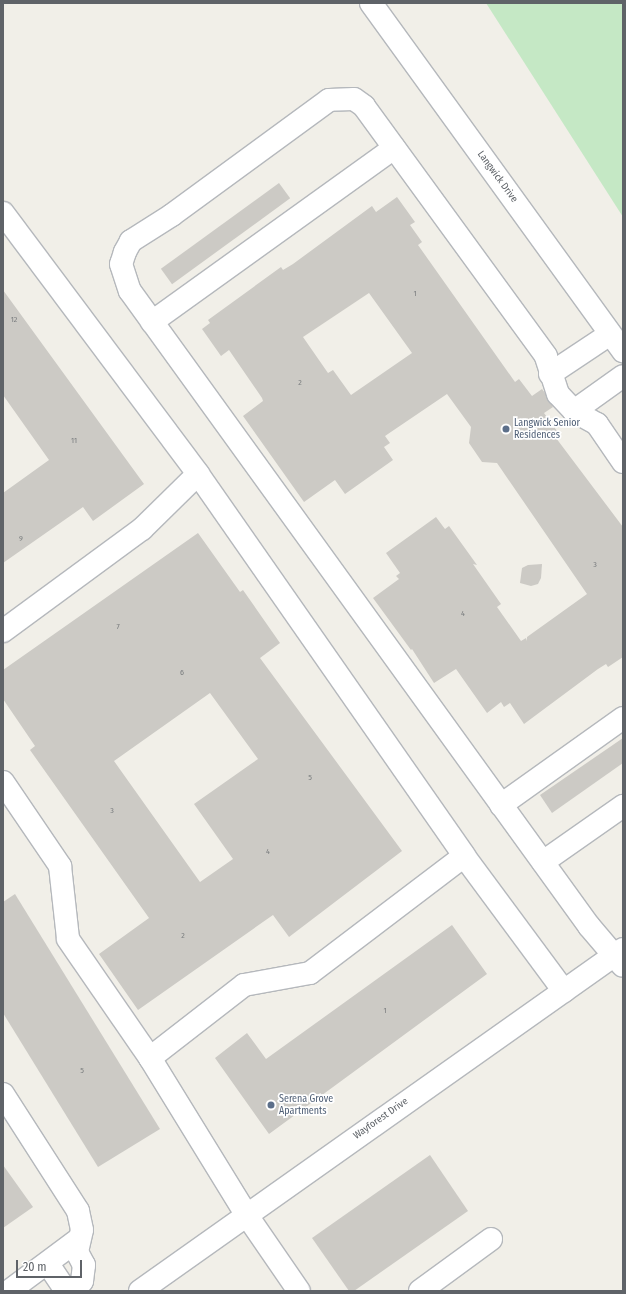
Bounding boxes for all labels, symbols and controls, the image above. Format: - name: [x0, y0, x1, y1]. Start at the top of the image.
- street label: Langwick Drive: [474, 149, 520, 205]
- house number: 1: [413, 289, 417, 299]
- house number: 12: [11, 315, 17, 325]
- house number: 2: [298, 378, 302, 388]
- place label: Langwick Senior Residences: [514, 417, 580, 440]
- marker: Langwick Senior Residences: [501, 424, 511, 434]
- house number: 11: [71, 436, 77, 446]
- house number: 9: [19, 534, 23, 544]
- house number: 3: [593, 560, 597, 570]
- house number: 4: [461, 609, 465, 619]
- house number: 7: [116, 622, 120, 632]
- house number: 6: [180, 668, 184, 678]
- house number: 5: [308, 773, 312, 783]
- house number: 3: [110, 806, 114, 816]
- house number: 4: [266, 847, 270, 857]
- house number: 2: [181, 931, 185, 941]
- house number: 1: [383, 1006, 387, 1016]
- house number: 5: [80, 1066, 84, 1076]
- place label: Serena Grove Apartments: [279, 1093, 333, 1116]
- street label: Wayforest Drive: [351, 1096, 411, 1142]
- marker: Serena Grove Apartments: [266, 1100, 276, 1110]
- scale bar: [18, 1252, 84, 1278]
- text: 20 m: [23, 1260, 47, 1274]

